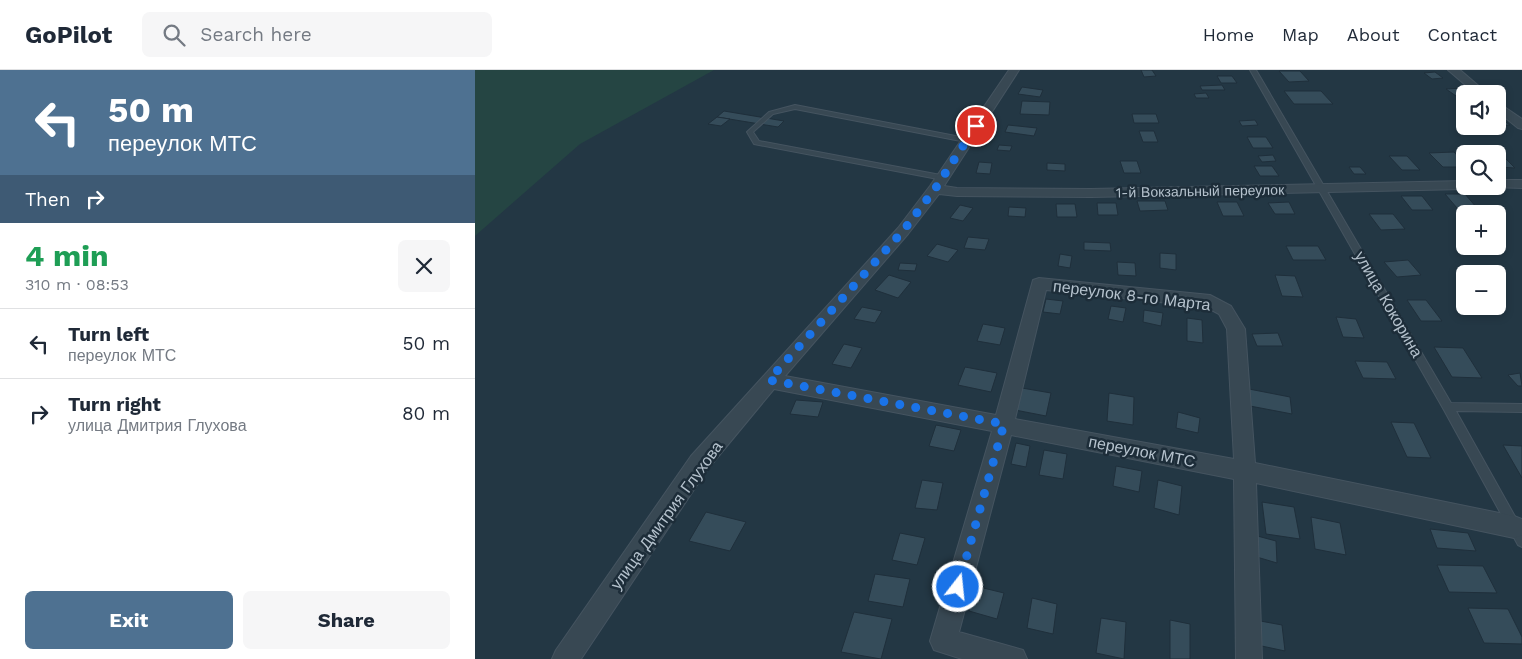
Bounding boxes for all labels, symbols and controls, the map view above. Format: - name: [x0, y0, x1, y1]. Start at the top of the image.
- search box: [142, 12, 492, 57]
- text: GoPilot: [25, 21, 112, 49]
- icon: search: [160, 21, 188, 49]
- text: Search here: [200, 23, 312, 46]
- text: Home: [1203, 24, 1254, 45]
- text: Map: [1282, 24, 1319, 45]
- text: About: [1347, 24, 1399, 45]
- text: Contact: [1427, 24, 1497, 45]
- map controls: [1456, 85, 1506, 315]
- button: sound: [1456, 85, 1506, 135]
- text: 50 m: [108, 89, 194, 131]
- icon: left: [25, 90, 90, 155]
- pin: [955, 105, 997, 147]
- icon: arrive: [962, 112, 990, 140]
- text: переулок МТС: [108, 131, 257, 156]
- button: search: [1456, 145, 1506, 195]
- street label: 1-й Вокзальный переулок: [1116, 182, 1285, 200]
- icon: right: [81, 185, 109, 213]
- text: Then: [25, 188, 71, 211]
- button: +: [1456, 205, 1506, 255]
- text: 4 min: [25, 238, 109, 273]
- button: close: [398, 240, 450, 292]
- street label: улица Кокорина: [1351, 248, 1427, 361]
- button: −: [1456, 265, 1506, 315]
- text: 310 m · 08:53: [25, 275, 129, 294]
- street label: переулок 8-го Марта: [1052, 276, 1212, 315]
- text: Turn left: [68, 323, 149, 346]
- icon: left: [25, 330, 53, 358]
- text: 50 m: [403, 332, 450, 355]
- text: переулок МТС: [68, 346, 176, 365]
- text: Turn right: [68, 393, 161, 416]
- icon: right: [25, 400, 53, 428]
- text: 80 m: [402, 402, 450, 425]
- text: улица Дмитрия Глухова: [68, 416, 247, 435]
- street label: переулок МТС: [1087, 432, 1197, 471]
- street label: улица Дмитрия Глухова: [606, 437, 727, 593]
- position arrow: [931, 560, 983, 612]
- button: Exit: [25, 591, 233, 649]
- button: Share: [243, 591, 450, 649]

